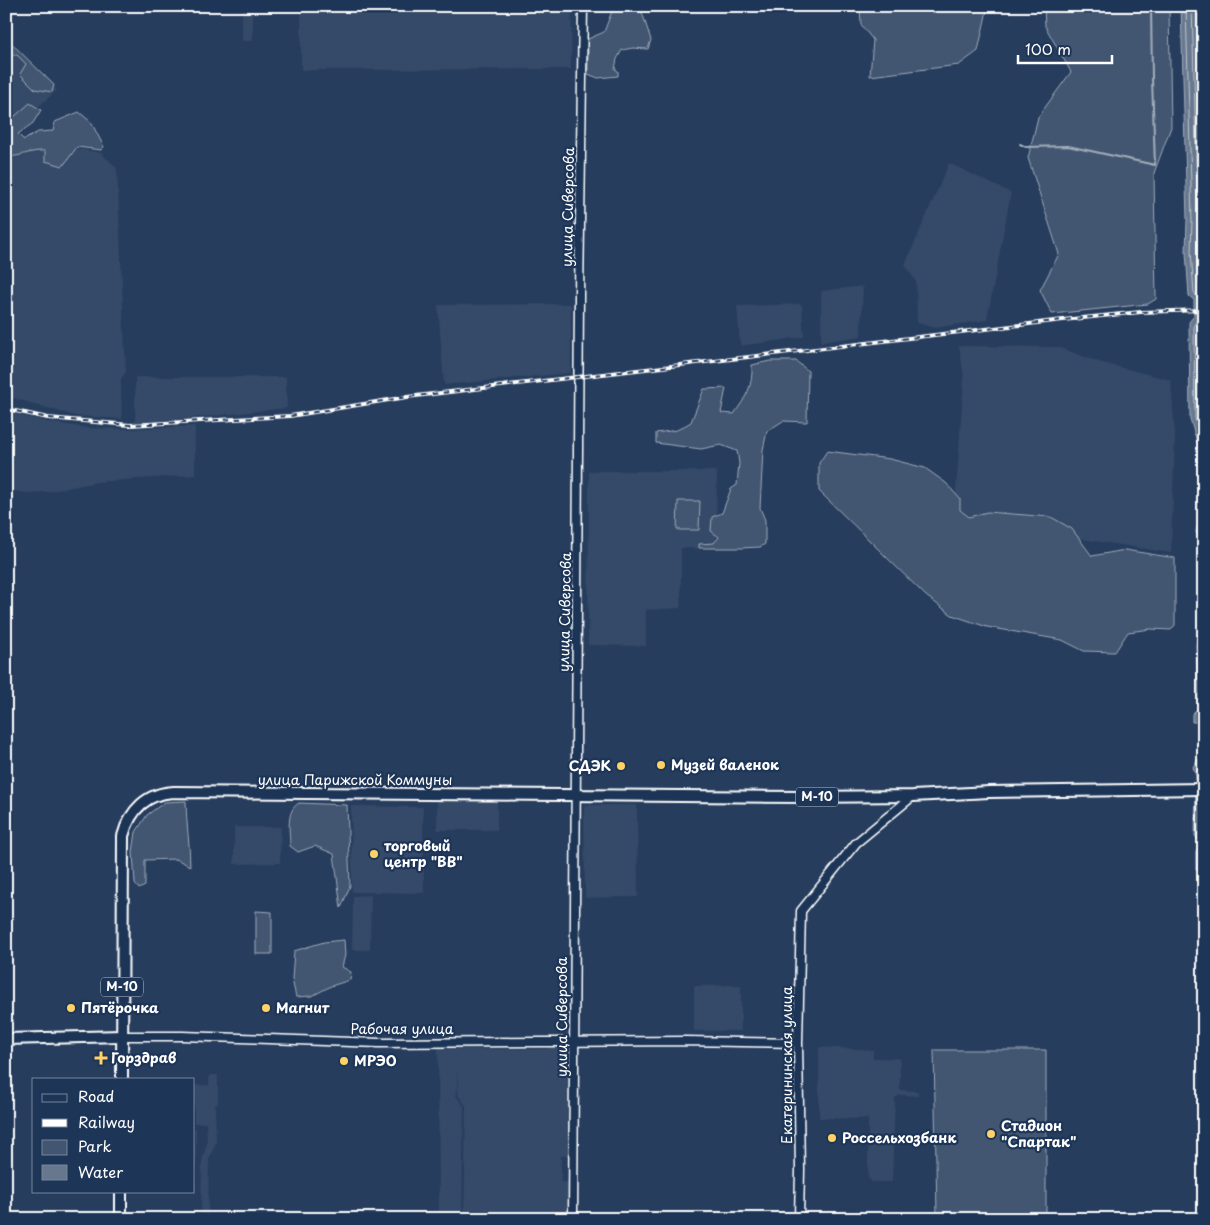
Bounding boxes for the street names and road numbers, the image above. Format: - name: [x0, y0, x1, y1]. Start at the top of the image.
- street label: улица Сиверсова: [556, 147, 579, 267]
- street label: улица Сиверсова: [553, 552, 576, 672]
- street label: улица Парижской Коммуны: [258, 769, 452, 790]
- road number: М-10: [796, 788, 838, 806]
- street label: улица Сиверсова: [551, 957, 572, 1077]
- road number: М-10: [101, 978, 143, 996]
- street label: Екатерининская улица: [776, 986, 797, 1144]
- street label: Рабочая улица: [350, 1018, 454, 1039]

